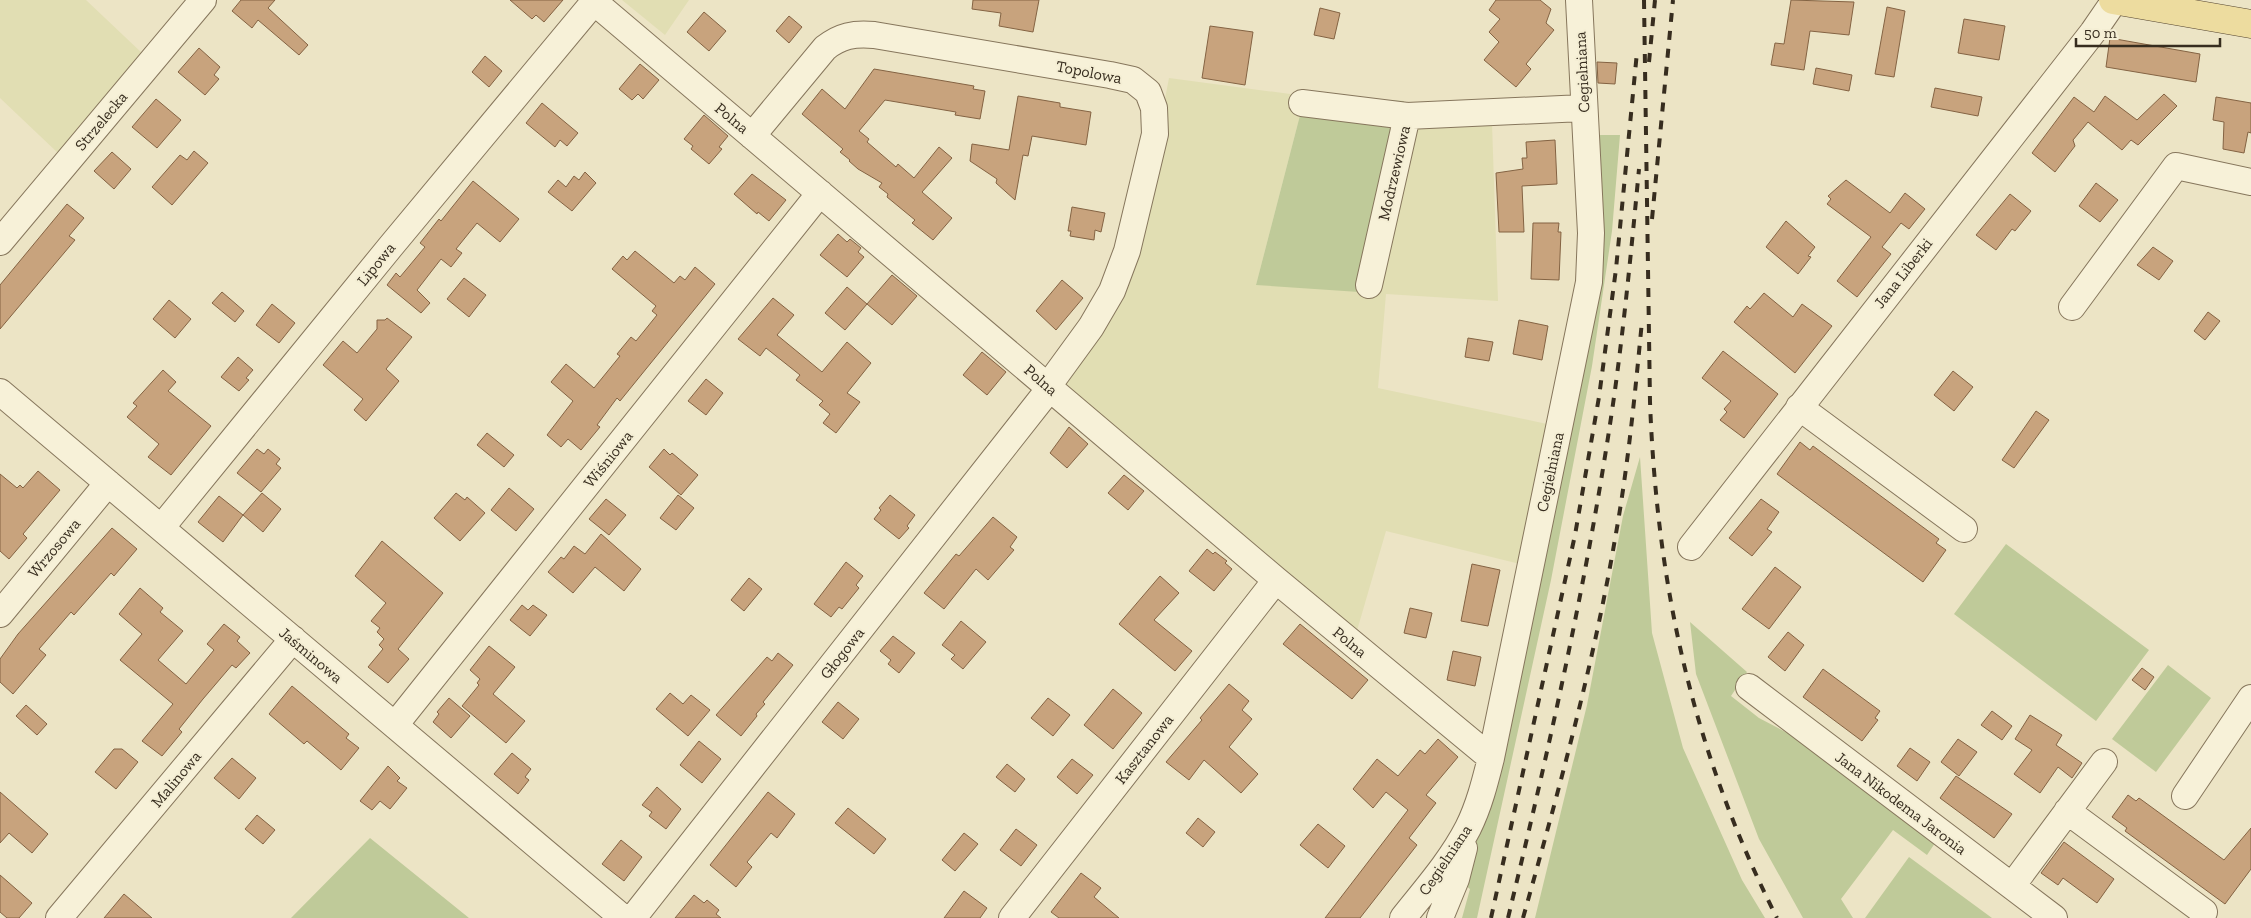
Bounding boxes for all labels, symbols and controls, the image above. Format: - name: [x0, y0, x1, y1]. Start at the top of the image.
- scale bar: [2076, 15, 2220, 47]
- text: 50 m: [2084, 24, 2117, 42]
- street label: Cegielniana: [1570, 31, 1594, 113]
- street label: Topolowa: [1055, 56, 1124, 88]
- street label: Strzelecka: [71, 87, 131, 154]
- street label: Polna: [711, 98, 753, 138]
- street label: Modrzewiowa: [1374, 123, 1414, 222]
- street label: Jana Liberki: [1870, 234, 1937, 312]
- street label: Lipowa: [353, 238, 399, 289]
- street label: Polna: [1020, 360, 1062, 400]
- street label: Wiśniowa: [579, 426, 637, 491]
- street label: Cegielniana: [1532, 430, 1568, 514]
- street label: Wrzosowa: [24, 514, 85, 582]
- street label: Polna: [1329, 622, 1371, 662]
- street label: Jaśminowa: [275, 623, 347, 687]
- street label: Głogowa: [816, 623, 868, 683]
- street label: Kasztanowa: [1111, 710, 1177, 788]
- street label: Malinowa: [147, 747, 205, 811]
- street label: Jana Nikodema Jaronia: [1832, 747, 1971, 859]
- street label: Cegielniana: [1414, 821, 1476, 899]

